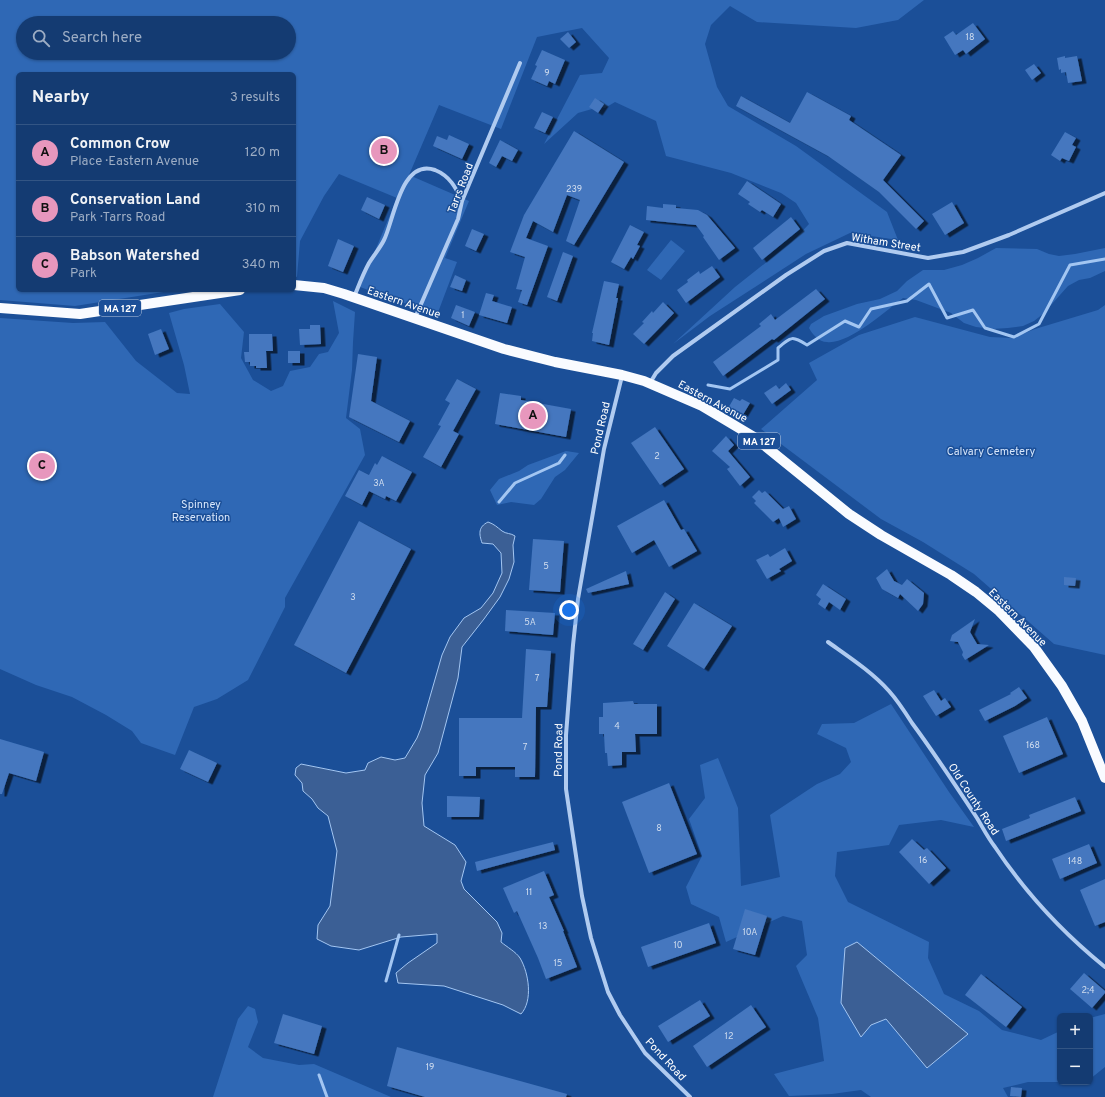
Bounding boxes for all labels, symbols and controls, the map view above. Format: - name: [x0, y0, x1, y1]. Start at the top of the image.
- search box: [16, 16, 296, 60]
- icon: search: [30, 27, 52, 49]
- text: Search here: [62, 29, 142, 48]
- house number: 18: [966, 32, 974, 43]
- house number: 9: [544, 68, 550, 79]
- text: Nearby: [32, 87, 89, 109]
- text: 3 results: [230, 90, 280, 106]
- text: Common Crow: [70, 135, 170, 154]
- pin: B: [371, 136, 397, 166]
- text: A: [40, 145, 50, 161]
- text: 120 m: [245, 145, 280, 161]
- text: Place · Eastern Avenue: [70, 154, 199, 170]
- street label: Tarrs Road: [445, 161, 477, 216]
- house number: 239: [566, 184, 582, 195]
- text: Conservation Land: [70, 191, 200, 210]
- text: B: [41, 201, 49, 217]
- text: 310 m: [245, 201, 280, 217]
- text: Park · Tarrs Road: [70, 210, 165, 226]
- street label: Witham Street: [850, 231, 922, 255]
- text: Babson Watershed: [70, 247, 200, 266]
- text: C: [41, 257, 49, 273]
- text: 340 m: [242, 257, 280, 273]
- text: Park: [70, 266, 97, 282]
- street label: Eastern Avenue: [365, 284, 442, 322]
- road number: MA 127: [99, 300, 141, 316]
- house number: 1: [461, 310, 465, 321]
- street label: Eastern Avenue: [675, 378, 750, 426]
- pin: A: [520, 401, 546, 431]
- street label: Pond Road: [588, 401, 614, 456]
- road number: MA 127: [738, 433, 780, 449]
- park label: Calvary Cemetery: [947, 445, 1036, 459]
- pin: C: [29, 451, 55, 481]
- house number: 2: [654, 451, 660, 462]
- house number: 3A: [373, 478, 385, 489]
- park label: Spinney Reservation: [172, 498, 230, 525]
- house number: 5: [543, 561, 549, 572]
- street label: Eastern Avenue: [985, 586, 1049, 650]
- house number: 3: [350, 592, 356, 603]
- your location: [559, 600, 579, 620]
- house number: 5A: [524, 617, 536, 628]
- house number: 7: [535, 673, 540, 684]
- house number: 4: [614, 721, 620, 732]
- street label: Pond Road: [552, 723, 566, 777]
- house number: 168: [1026, 740, 1040, 751]
- house number: 7: [523, 742, 528, 753]
- street label: Old County Road: [945, 761, 1002, 838]
- house number: 8: [656, 823, 662, 834]
- house number: 16: [919, 855, 927, 866]
- house number: 148: [1068, 856, 1082, 867]
- house number: 11: [526, 887, 532, 898]
- house number: 13: [539, 921, 547, 932]
- house number: 10A: [743, 927, 757, 938]
- house number: 10: [673, 940, 683, 951]
- house number: 15: [554, 958, 562, 969]
- house number: 2;4: [1081, 985, 1095, 996]
- map controls: [1057, 1013, 1093, 1085]
- button: +: [1057, 1013, 1093, 1049]
- house number: 12: [725, 1031, 733, 1042]
- street label: Pond Road: [642, 1035, 689, 1084]
- button: −: [1057, 1049, 1093, 1085]
- house number: 19: [426, 1062, 434, 1073]

